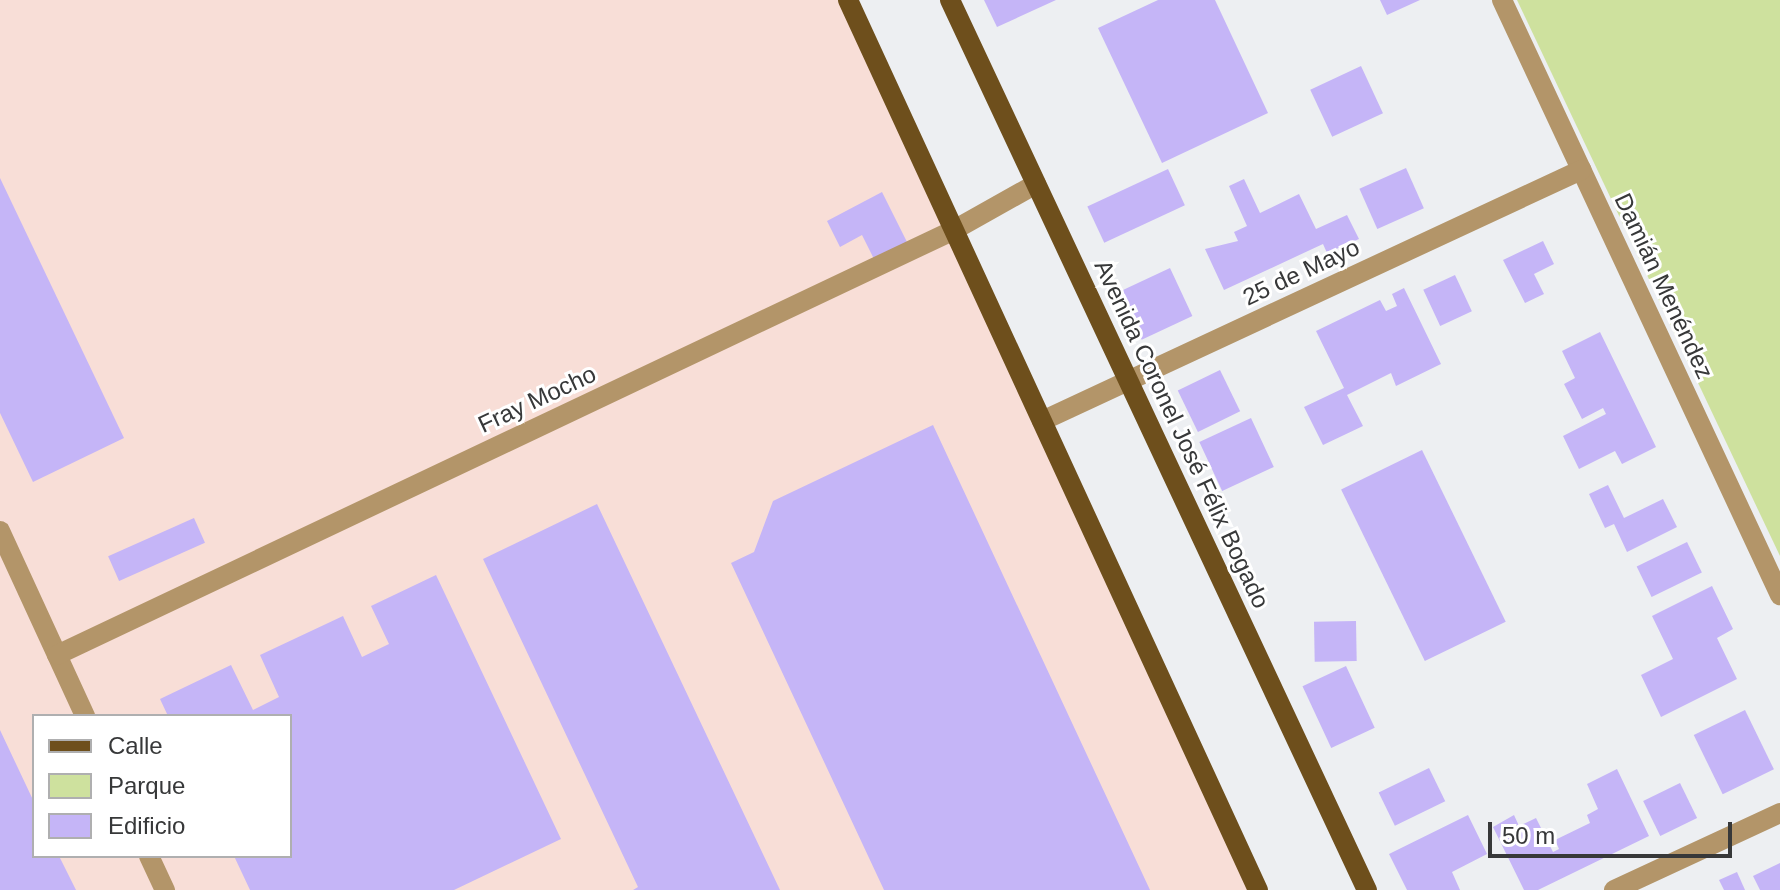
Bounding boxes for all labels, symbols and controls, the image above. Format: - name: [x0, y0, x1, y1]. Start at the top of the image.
- street label: Damián Menéndez: [1608, 189, 1720, 383]
- street label: 25 de Mayo: [1238, 232, 1364, 312]
- street label: Avenida Coronel José Félix Bogado: [1088, 255, 1276, 613]
- street label: Fray Mocho: [473, 359, 601, 439]
- legend: [32, 714, 292, 858]
- text: Calle: [108, 732, 163, 759]
- text: Parque: [108, 772, 185, 799]
- scale bar: [1492, 806, 1736, 856]
- text: Edificio: [108, 812, 185, 839]
- text: 50 m: [1502, 822, 1555, 849]

